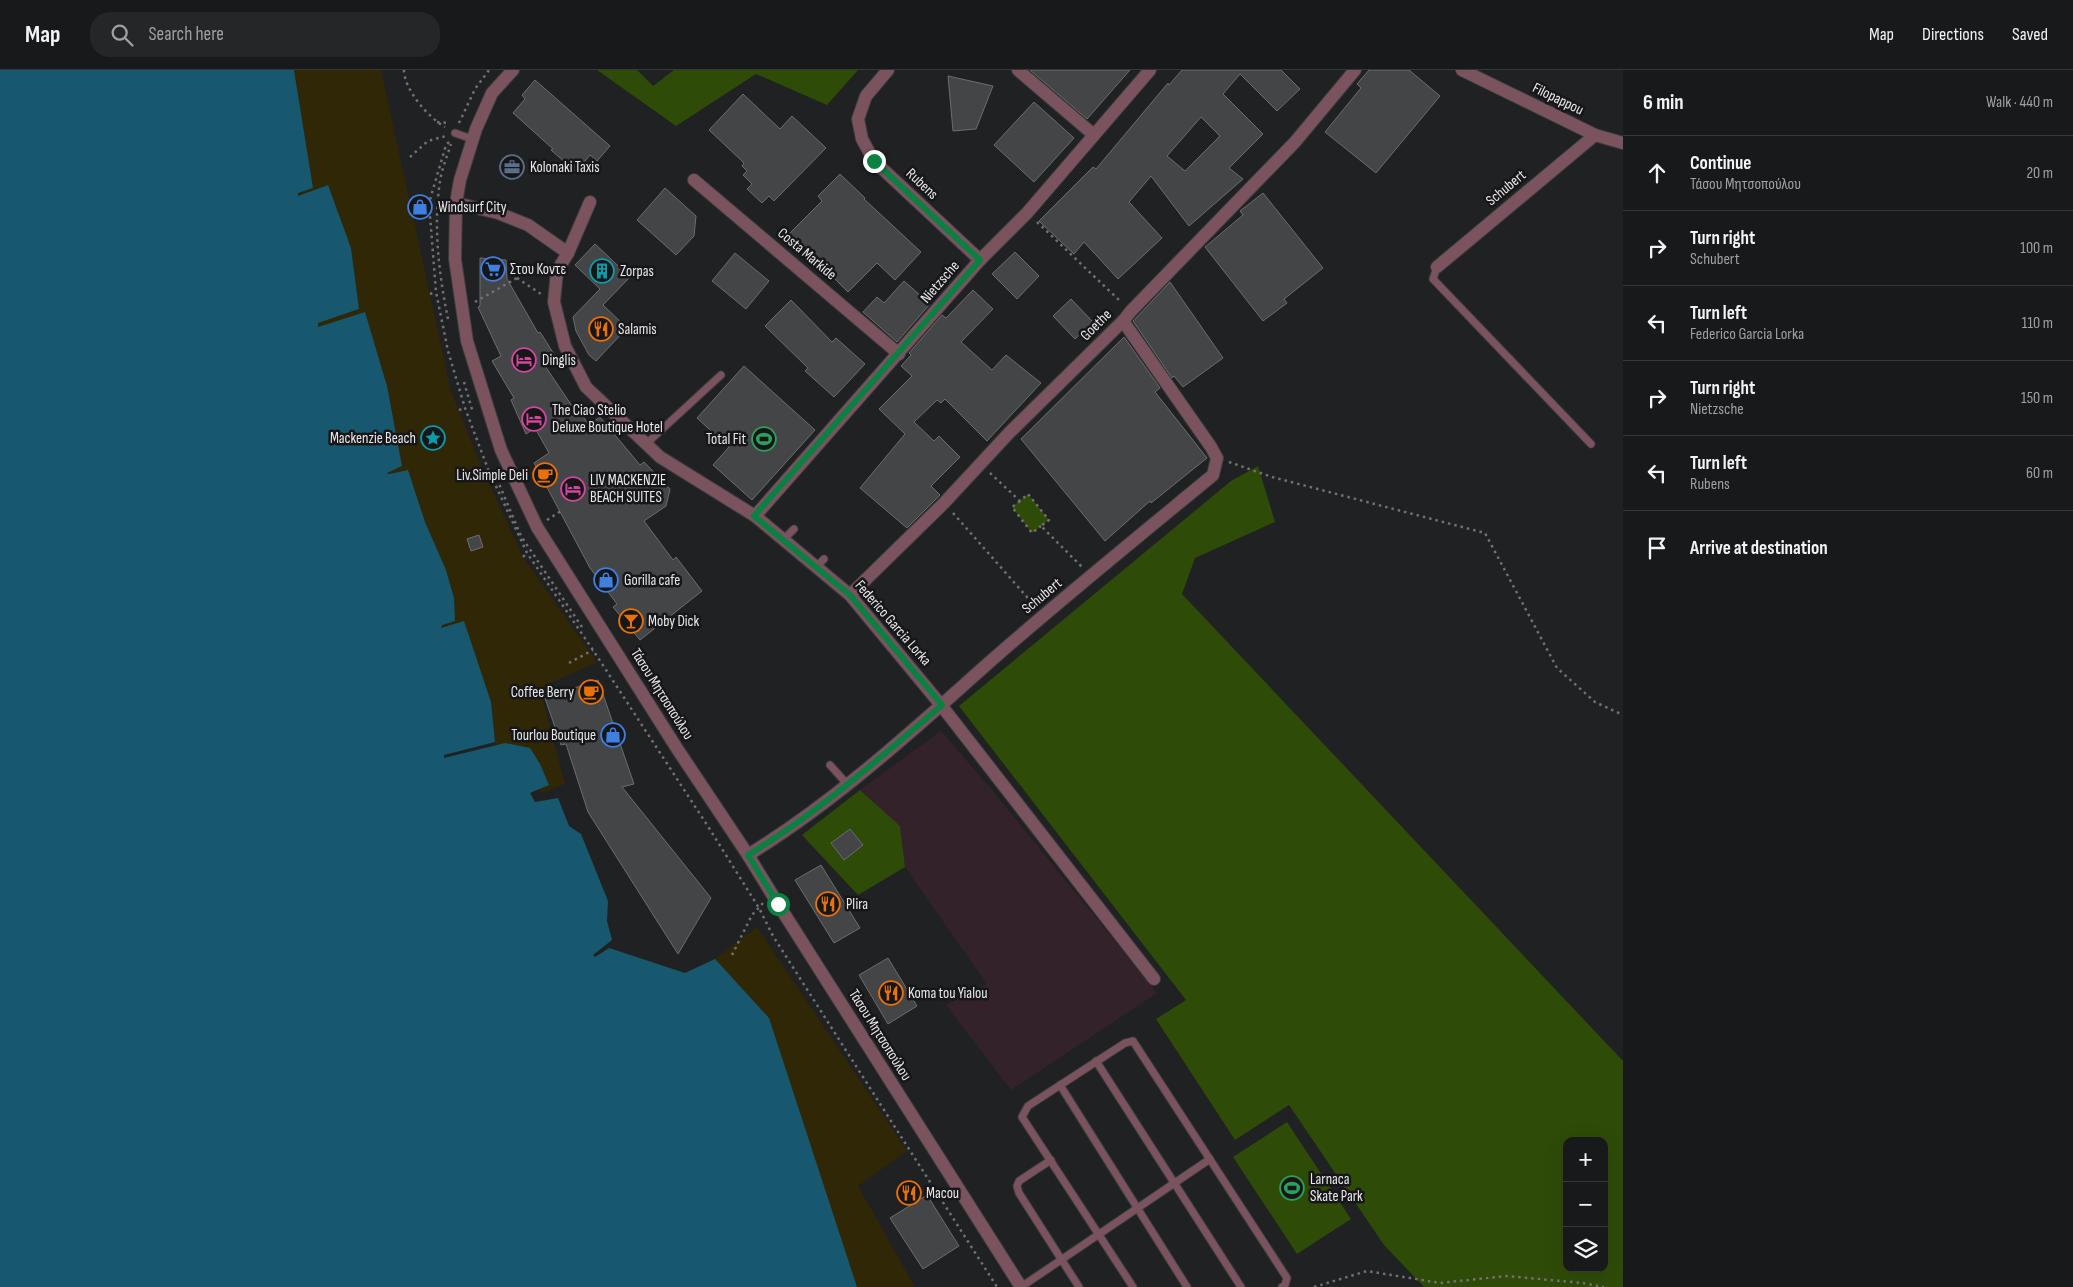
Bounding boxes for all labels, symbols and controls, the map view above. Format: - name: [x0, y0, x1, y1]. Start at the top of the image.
- search box: [90, 12, 440, 57]
- text: Map: [25, 20, 60, 49]
- icon: search: [108, 21, 136, 49]
- text: Search here: [148, 23, 224, 46]
- text: Map: [1869, 24, 1894, 45]
- text: Directions: [1922, 24, 1984, 45]
- text: Saved: [2012, 24, 2048, 45]
- street label: Filopappou: [1529, 78, 1587, 120]
- text: 6 min: [1643, 90, 1684, 115]
- text: Walk · 440 m: [1986, 93, 2053, 112]
- route end: [863, 150, 886, 173]
- text: Continue: [1690, 152, 1751, 175]
- office icon: Kolonaki Taxis: [499, 154, 525, 180]
- place label: Kolonaki Taxis: [530, 158, 600, 177]
- icon: ahead: [1643, 159, 1671, 187]
- street label: Rubens: [902, 164, 942, 204]
- text: 20 m: [2026, 164, 2053, 183]
- street label: Schubert: [1482, 166, 1530, 210]
- text: Τάσου Μητσοπούλου: [1690, 175, 1801, 194]
- shop icon: Windsurf City: [407, 194, 433, 220]
- place label: Windsurf City: [438, 198, 507, 217]
- street label: Costa Markide: [774, 224, 840, 284]
- text: Turn right: [1690, 227, 1755, 250]
- icon: right: [1643, 234, 1671, 262]
- text: 100 m: [2020, 239, 2053, 258]
- text: Schubert: [1690, 250, 1740, 269]
- supermarket icon: Στου Κοντε: [480, 256, 506, 282]
- street label: Nietzsche: [916, 257, 964, 307]
- building icon: Zorpas: [589, 258, 615, 284]
- place label: Στου Κοντε: [510, 260, 566, 279]
- place label: Zorpas: [620, 262, 654, 281]
- text: Turn left: [1690, 302, 1747, 325]
- street label: Goethe: [1076, 305, 1116, 345]
- icon: left: [1643, 309, 1671, 337]
- text: 110 m: [2022, 314, 2053, 333]
- restaurant icon: Salamis: [588, 316, 614, 342]
- place label: Salamis: [618, 320, 657, 339]
- text: Federico Garcia Lorka: [1690, 325, 1804, 344]
- hotel icon: Dinglis: [511, 347, 537, 373]
- place label: Dinglis: [542, 351, 576, 370]
- text: Turn right: [1690, 377, 1755, 400]
- icon: right: [1643, 384, 1671, 412]
- text: 150 m: [2021, 389, 2053, 408]
- text: Nietzsche: [1690, 400, 1744, 419]
- place label: The Ciao Stelio Deluxe Boutique Hotel: [552, 401, 663, 437]
- hotel icon: The Ciao Stelio Deluxe Boutique Hotel: [521, 406, 547, 432]
- place icon: Mackenzie Beach: [420, 425, 446, 451]
- sports icon: Total Fit: [751, 426, 777, 452]
- place label: Mackenzie Beach: [330, 429, 416, 448]
- place label: Total Fit: [706, 430, 746, 449]
- text: Turn left: [1690, 452, 1747, 475]
- icon: left: [1643, 459, 1671, 487]
- cafe icon: Liv.Simple Deli: [532, 462, 558, 488]
- text: 60 m: [2026, 464, 2053, 483]
- place label: Liv.Simple Deli: [456, 466, 528, 485]
- place label: LIV MACKENZIE BEACH SUITES: [590, 471, 666, 507]
- text: Rubens: [1690, 475, 1730, 494]
- hotel icon: LIV MACKENZIE BEACH SUITES: [560, 476, 586, 502]
- icon: arrive: [1643, 534, 1671, 562]
- text: Arrive at destination: [1690, 537, 1828, 560]
- shop icon: Gorilla cafe: [593, 567, 619, 593]
- place label: Gorilla cafe: [624, 571, 680, 590]
- street label: Schubert: [1018, 574, 1066, 618]
- street label: Federico Garcia Lorka: [851, 576, 935, 670]
- bar icon: Moby Dick: [618, 608, 644, 634]
- place label: Moby Dick: [648, 612, 700, 631]
- street label: Τάσου Μητσοπούλου: [626, 645, 698, 743]
- cafe icon: Coffee Berry: [578, 679, 604, 705]
- place label: Coffee Berry: [511, 683, 574, 702]
- shop icon: Tourlou Boutique: [600, 722, 626, 748]
- place label: Tourlou Boutique: [511, 726, 596, 745]
- restaurant icon: Plira: [815, 891, 841, 917]
- route start: [767, 893, 790, 916]
- place label: Plira: [846, 895, 868, 914]
- restaurant icon: Koma tou Yialou: [878, 980, 904, 1006]
- place label: Koma tou Yialou: [908, 984, 987, 1003]
- street label: Τάσου Μητσοπούλου: [844, 986, 916, 1084]
- map controls: [1563, 1137, 1608, 1272]
- button: +: [1563, 1137, 1608, 1182]
- place label: Larnaca Skate Park: [1310, 1170, 1363, 1206]
- sports icon: Larnaca Skate Park: [1279, 1175, 1305, 1201]
- restaurant icon: Macou: [896, 1180, 922, 1206]
- button: −: [1563, 1182, 1608, 1227]
- place label: Macou: [926, 1184, 959, 1203]
- button: layers: [1563, 1227, 1608, 1272]

